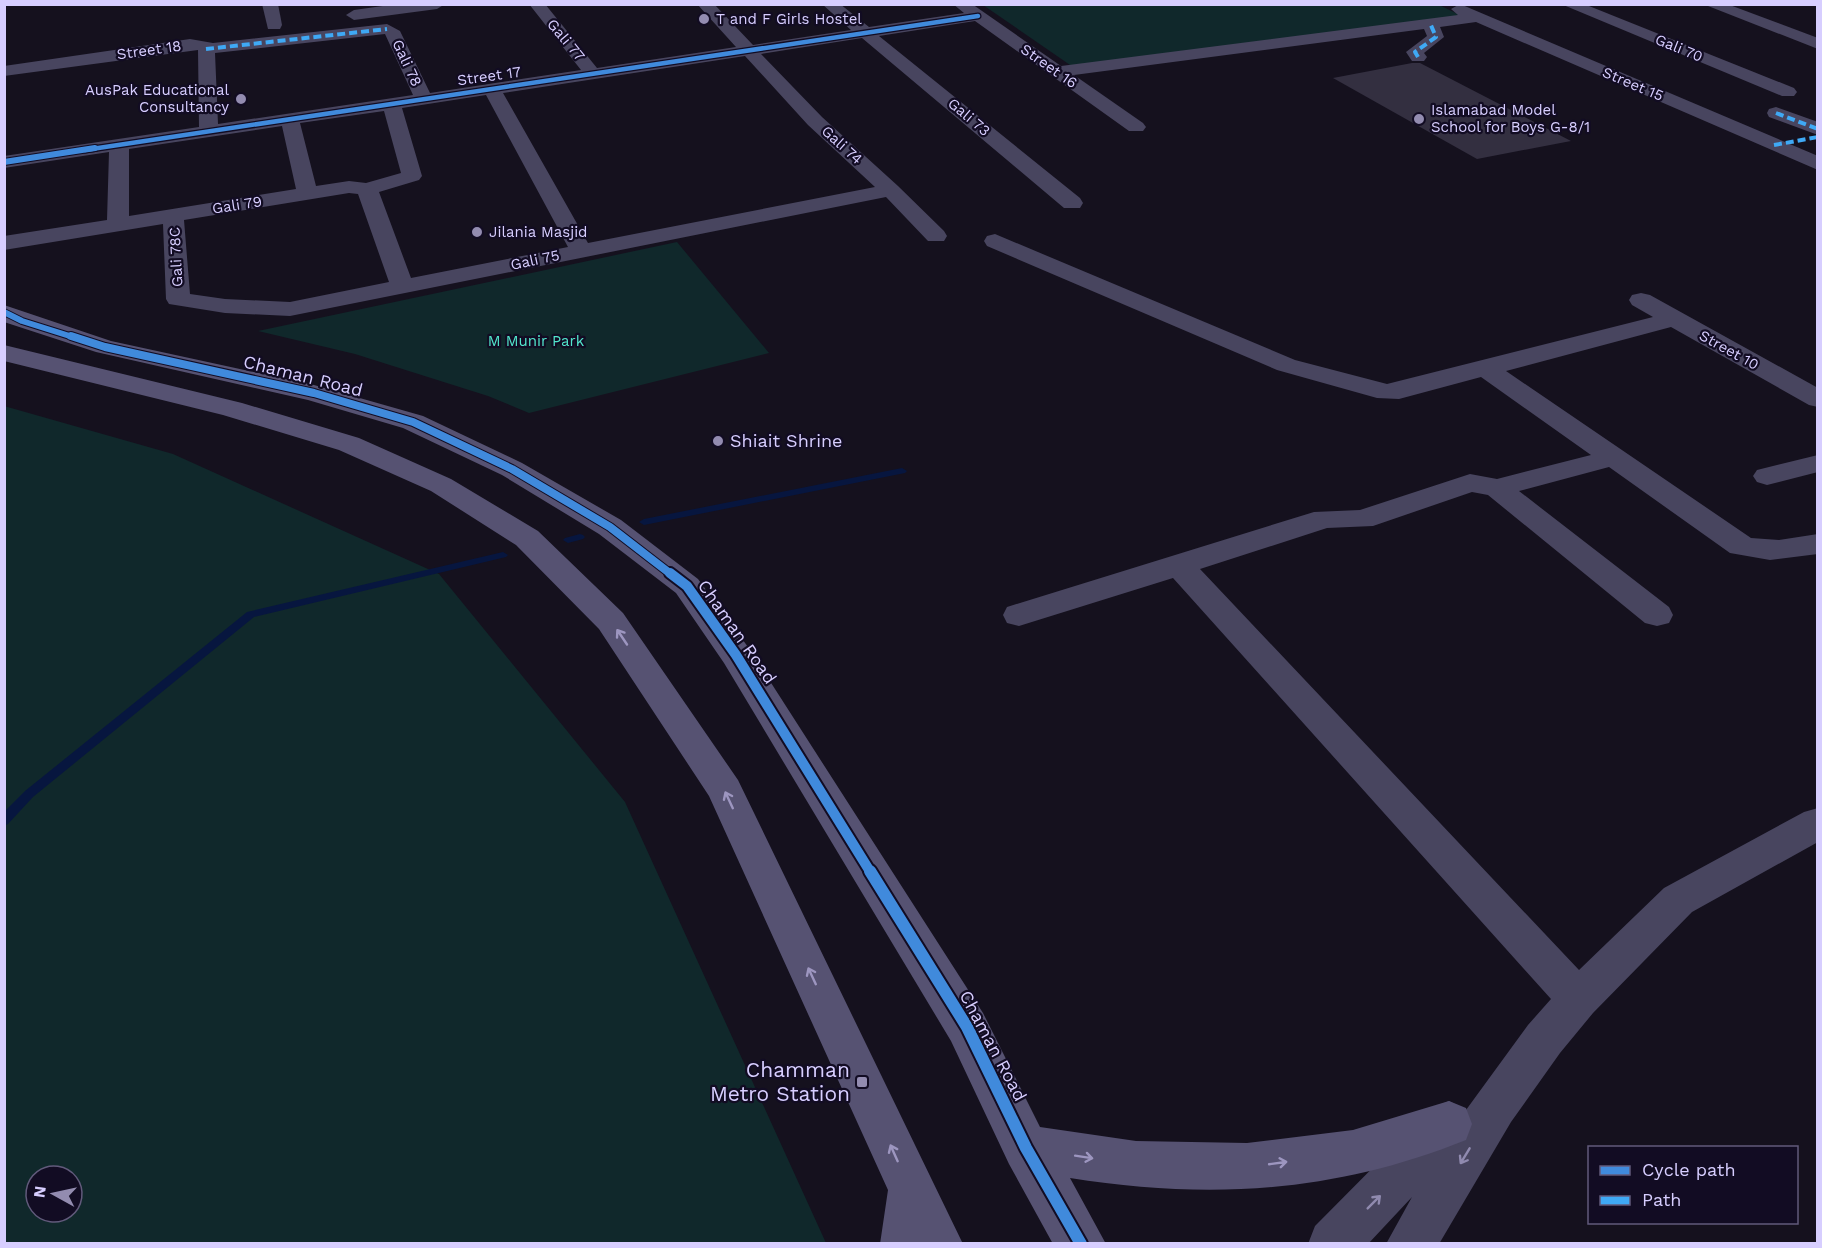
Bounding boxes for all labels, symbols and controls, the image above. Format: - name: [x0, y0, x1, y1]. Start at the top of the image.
- place label: T and F Girls Hostel: [716, 10, 862, 28]
- marker: T and F Girls Hostel: [697, 12, 711, 26]
- street label: Gali 77: [543, 15, 589, 65]
- street label: Gali 70: [1652, 30, 1706, 66]
- street label: Street 18: [116, 37, 182, 63]
- street label: Gali 78: [388, 37, 426, 89]
- street label: Street 16: [1017, 40, 1081, 92]
- street label: Street 17: [456, 63, 522, 89]
- street label: Street 15: [1600, 63, 1666, 105]
- place label: AusPak Educational Consultancy: [85, 81, 229, 116]
- marker: AusPak Educational Consultancy: [234, 92, 248, 106]
- street label: Gali 73: [944, 94, 994, 140]
- place label: Islamabad Model School for Boys G-8/1: [1431, 101, 1590, 136]
- marker: Islamabad Model School for Boys G-8/1: [1412, 112, 1426, 126]
- street label: Gali 74: [818, 122, 866, 168]
- street label: Gali 79: [211, 192, 263, 218]
- place label: Jilania Masjid: [489, 223, 588, 241]
- marker: Jilania Masjid: [470, 225, 484, 239]
- street label: Gali 78C: [165, 227, 187, 287]
- street label: Gali 75: [509, 246, 561, 274]
- street label: Street 10: [1696, 326, 1762, 374]
- park label: M Munir Park: [488, 332, 585, 350]
- street label: Chaman Road: [241, 351, 365, 400]
- place label: Shiait Shrine: [730, 430, 842, 451]
- marker: Shiait Shrine: [711, 434, 725, 448]
- street label: Chaman Road: [694, 576, 781, 688]
- one-way arrow: [616, 629, 628, 646]
- one-way arrow: [723, 791, 735, 809]
- one-way arrow: [806, 968, 818, 986]
- street label: Chaman Road: [955, 987, 1031, 1105]
- place label: Chamman Metro Station: [710, 1057, 850, 1106]
- marker: Chamman Metro Station: [855, 1075, 869, 1089]
- one-way arrow: [888, 1145, 900, 1163]
- legend: [1588, 1146, 1798, 1224]
- one-way arrow: [1458, 1147, 1470, 1164]
- one-way arrow: [1074, 1152, 1094, 1163]
- one-way arrow: [1268, 1157, 1288, 1168]
- text: Cycle path: [1642, 1159, 1736, 1180]
- north arrow: [24, 1164, 84, 1224]
- text: N: [29, 1185, 50, 1199]
- text: Path: [1642, 1189, 1682, 1210]
- one-way arrow: [1367, 1194, 1382, 1209]

